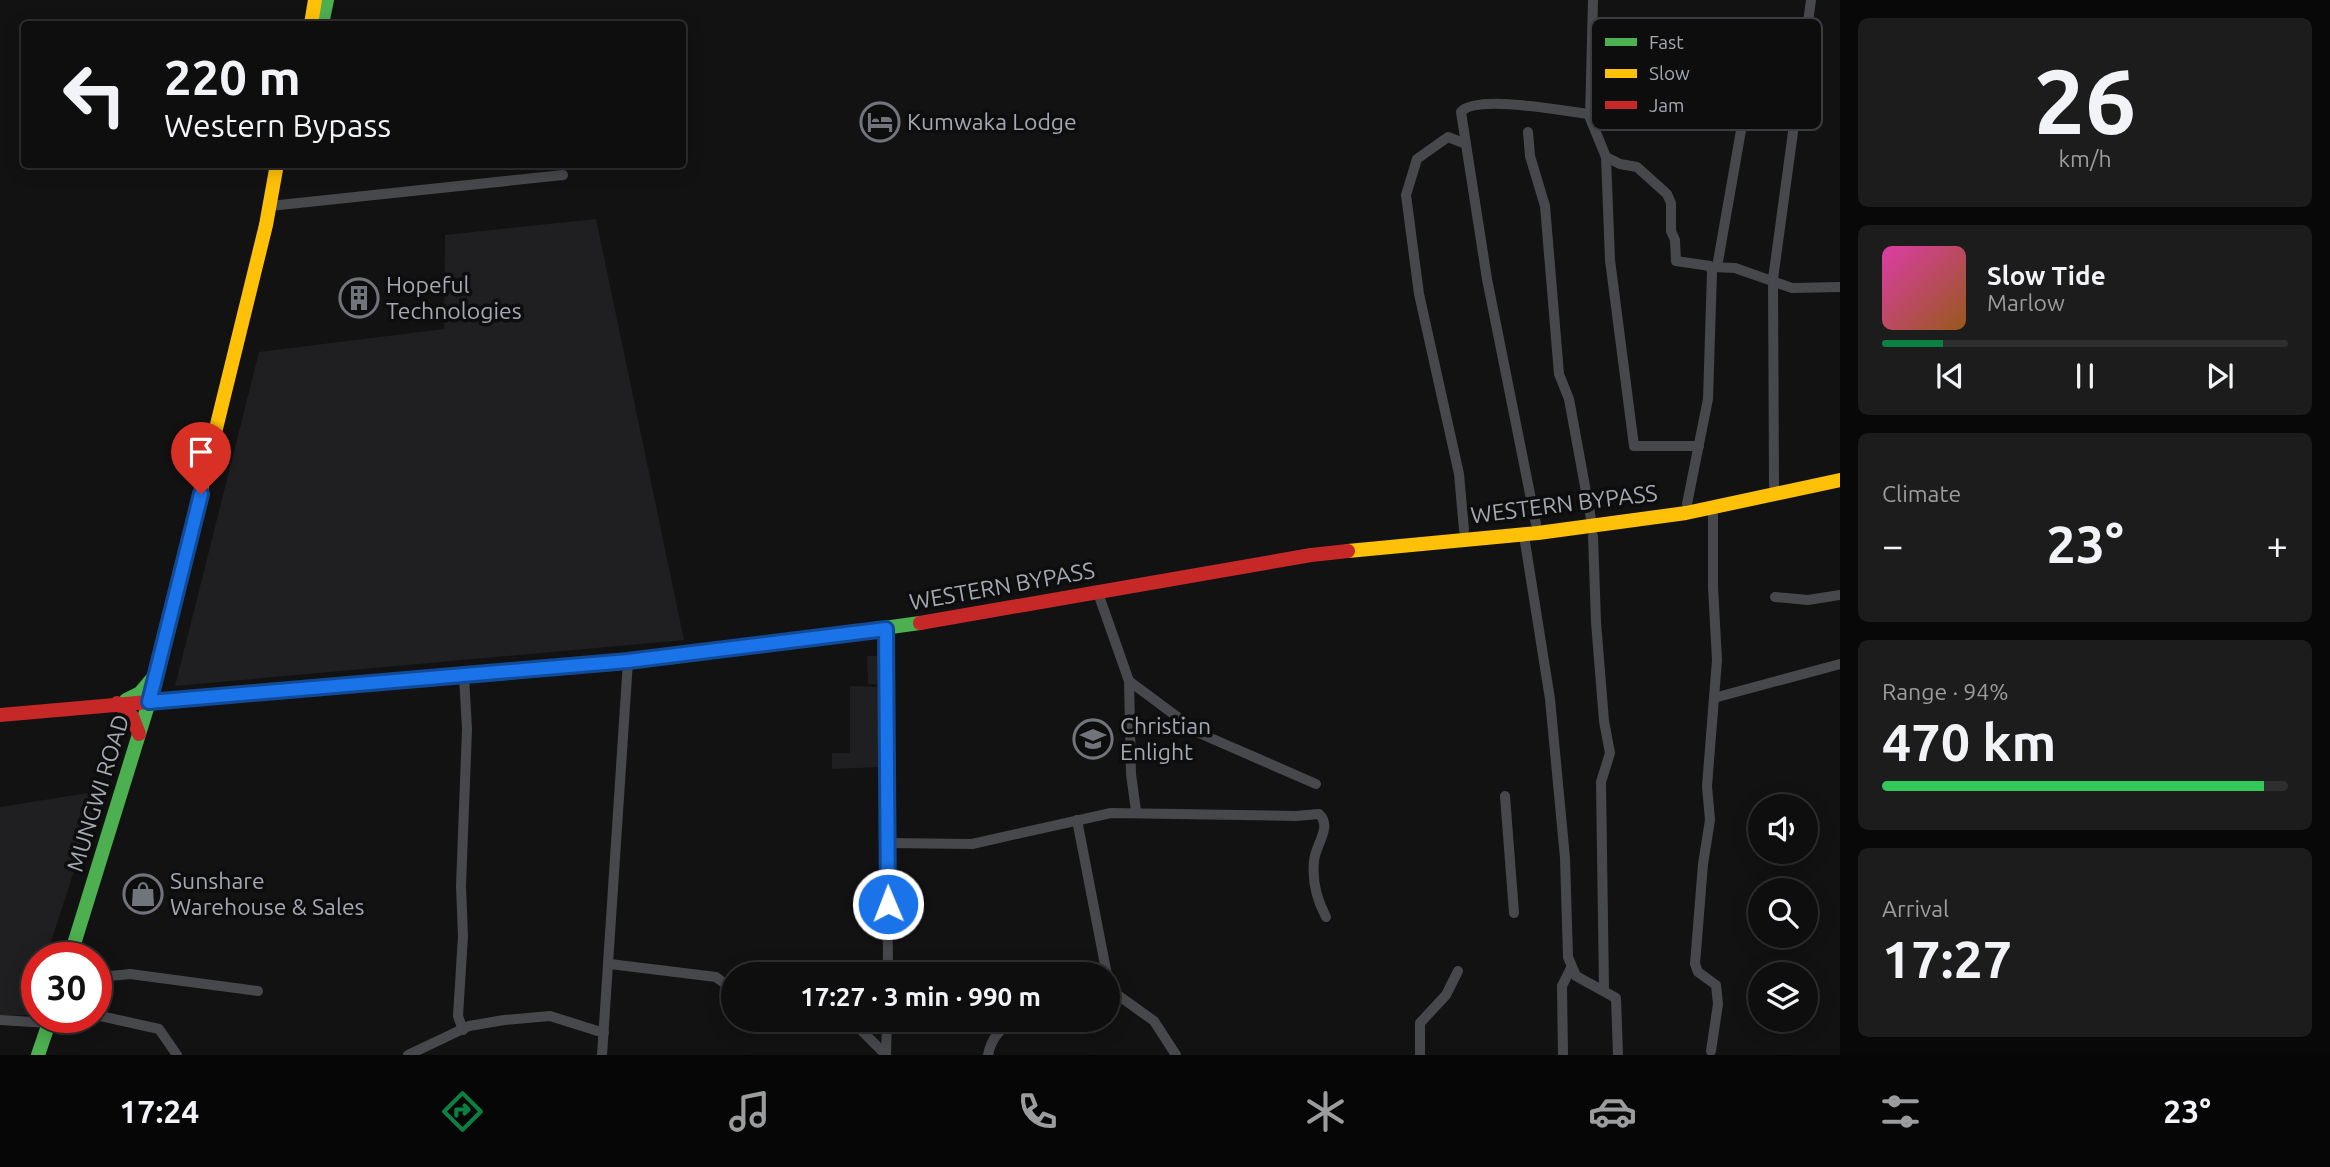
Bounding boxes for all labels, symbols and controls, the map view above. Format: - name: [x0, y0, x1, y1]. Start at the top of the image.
- legend: [1591, 18, 1822, 130]
- text: Fast: [1649, 31, 1684, 53]
- icon: left: [49, 49, 140, 140]
- text: 220 m: [164, 49, 301, 104]
- text: 26: [2034, 49, 2136, 151]
- text: Slow: [1649, 62, 1690, 84]
- text: Jam: [1649, 94, 1685, 116]
- hotel icon: Kumwaka Lodge: [859, 101, 901, 143]
- text: Western Bypass: [164, 107, 391, 143]
- place label: Kumwaka Lodge: [907, 109, 1077, 134]
- text: km/h: [2058, 146, 2112, 171]
- text: Slow Tide: [1987, 261, 2106, 290]
- place label: Hopeful Technologies: [386, 272, 522, 323]
- building icon: Hopeful Technologies: [338, 277, 380, 319]
- text: Marlow: [1987, 290, 2065, 315]
- icon: previous: [1931, 357, 1969, 395]
- icon: pause: [2066, 357, 2104, 395]
- icon: next: [2201, 357, 2239, 395]
- pin: [171, 422, 231, 494]
- icon: arrive: [182, 433, 220, 471]
- street label: WESTERN BYPASS: [1469, 480, 1659, 527]
- text: Climate: [1882, 481, 1961, 506]
- text: 23°: [2046, 515, 2124, 573]
- text: −: [1882, 524, 1903, 566]
- text: +: [2267, 524, 2288, 566]
- street label: WESTERN BYPASS: [907, 557, 1096, 614]
- text: Range · 94%: [1882, 679, 2009, 704]
- street label: MUNGWI ROAD: [62, 711, 133, 874]
- place label: Christian Enlight: [1120, 713, 1211, 764]
- text: 470 km: [1882, 713, 2056, 771]
- school or university icon: Christian Enlight: [1072, 718, 1114, 760]
- map controls: [1748, 794, 1818, 1032]
- button: sound: [1748, 794, 1818, 864]
- position arrow: [851, 867, 925, 941]
- place label: Sunshare Warehouse & Sales: [170, 868, 365, 919]
- shop icon: Sunshare Warehouse & Sales: [122, 873, 164, 915]
- button: search: [1748, 878, 1818, 948]
- text: Arrival: [1882, 896, 1949, 921]
- text: 17:27: [1882, 930, 2012, 988]
- speed limit sign: 30: [21, 942, 112, 1033]
- button: layers: [1748, 962, 1818, 1032]
- text: 17:27 · 3 min · 990 m: [800, 982, 1041, 1011]
- icon: directions: [438, 1087, 487, 1136]
- icon: music: [725, 1087, 774, 1136]
- icon: phone: [1013, 1087, 1062, 1136]
- icon: climate: [1301, 1087, 1350, 1136]
- icon: car: [1588, 1087, 1637, 1136]
- icon: filters: [1876, 1087, 1925, 1136]
- text: 17:24: [119, 1093, 199, 1129]
- text: 23°: [2163, 1093, 2211, 1129]

